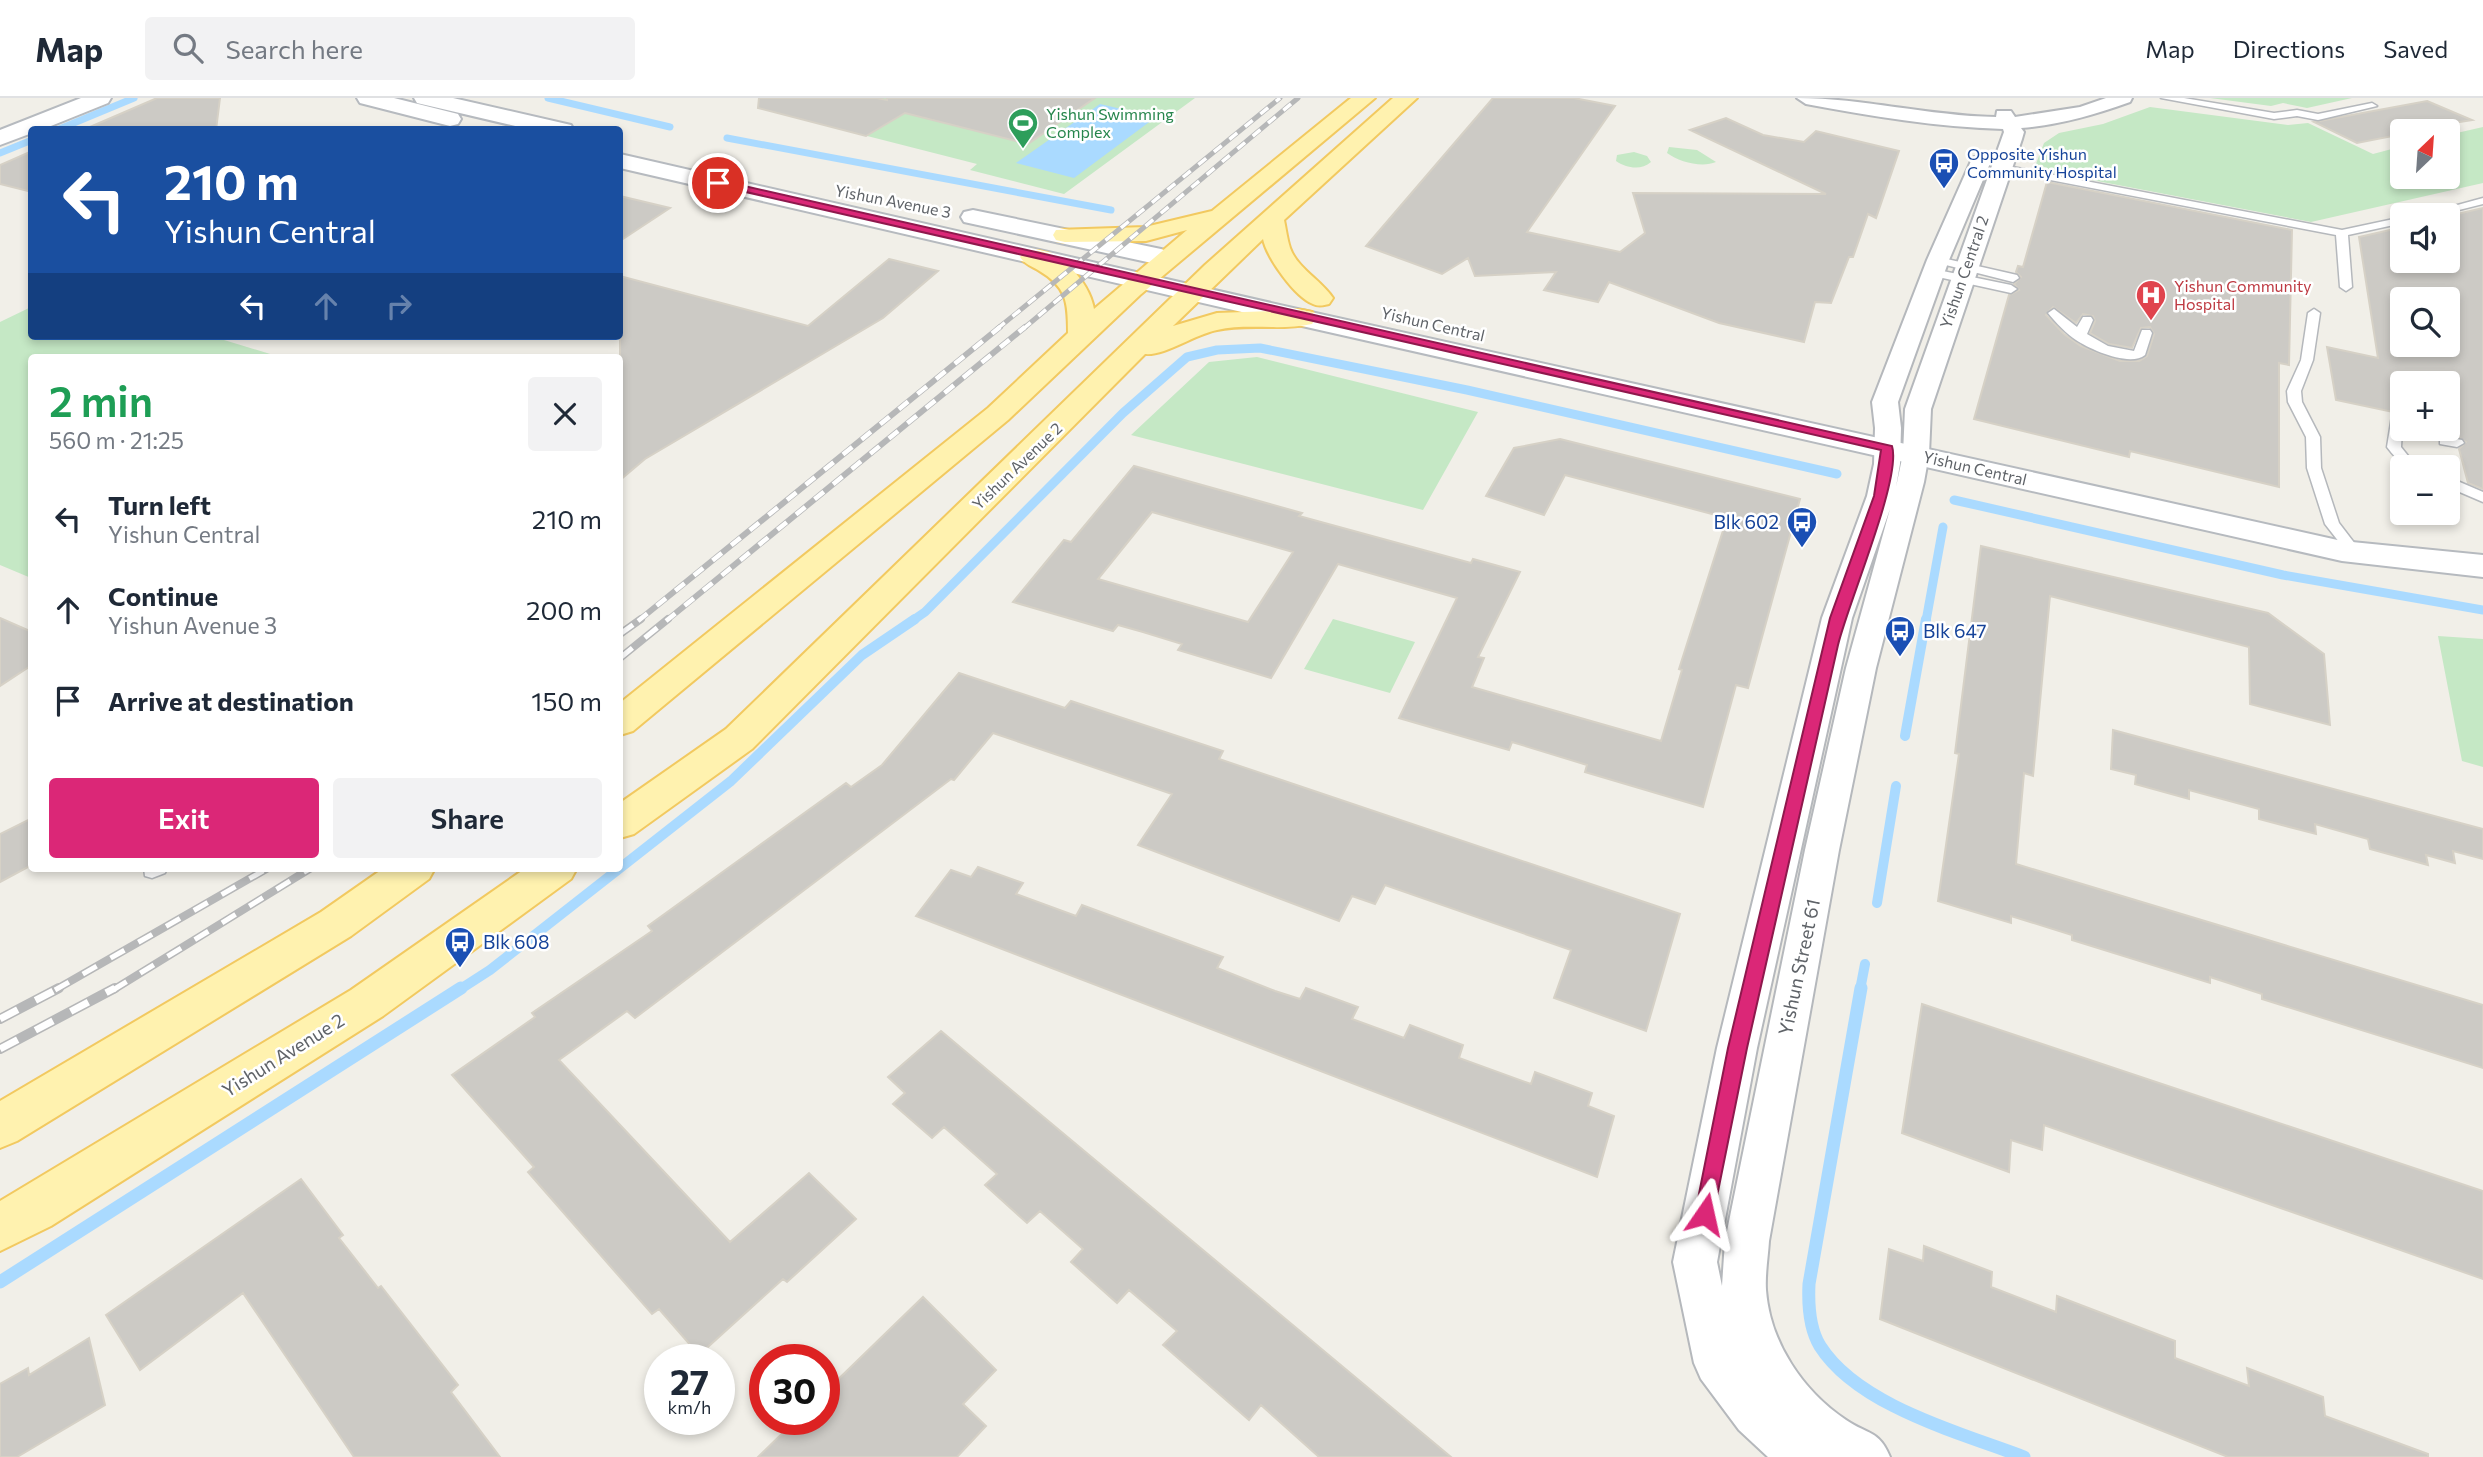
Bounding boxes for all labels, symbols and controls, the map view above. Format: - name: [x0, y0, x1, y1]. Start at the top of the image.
- search box: [145, 17, 635, 80]
- text: Map: [35, 28, 103, 69]
- icon: search: [169, 29, 207, 67]
- text: Search here: [225, 33, 363, 64]
- text: Map: [2145, 34, 2195, 63]
- text: Directions: [2233, 34, 2345, 63]
- text: Saved: [2383, 34, 2448, 63]
- place label: Yishun Swimming Complex: [1046, 104, 1174, 141]
- sports icon: Yishun Swimming Complex: [1006, 106, 1040, 150]
- north arrow: [2390, 119, 2460, 189]
- map controls: [2390, 119, 2460, 525]
- place label: Opposite Yishun Community Hospital: [1967, 144, 2117, 181]
- bus stop icon: Opposite Yishun Community Hospital: [1927, 146, 1961, 190]
- text: 210 m: [164, 150, 299, 210]
- pin: [688, 153, 748, 213]
- icon: left: [49, 154, 140, 245]
- icon: arrive: [699, 164, 737, 202]
- street label: Yishun Avenue 3: [834, 180, 953, 221]
- button: sound: [2390, 203, 2460, 273]
- text: Yishun Central: [164, 210, 376, 250]
- street label: Yishun Central 2: [1935, 213, 1992, 331]
- place label: Yishun Community Hospital: [2174, 276, 2312, 313]
- hospital icon: Yishun Community Hospital: [2134, 278, 2168, 322]
- icon: left: [234, 287, 272, 325]
- icon: ahead: [307, 287, 345, 325]
- icon: right: [380, 287, 418, 325]
- button: search: [2390, 287, 2460, 357]
- street label: Yishun Central: [1379, 302, 1487, 345]
- button: +: [2390, 371, 2460, 441]
- text: 2 min: [49, 374, 153, 426]
- button: close: [528, 377, 602, 451]
- street label: Yishun Avenue 2: [968, 418, 1066, 513]
- text: 560 m · 21:25: [49, 426, 184, 454]
- street label: Yishun Central: [1921, 446, 2029, 489]
- button: −: [2390, 455, 2460, 525]
- text: Turn left: [108, 489, 211, 520]
- icon: left: [49, 500, 87, 538]
- text: 210 m: [532, 503, 602, 534]
- bus stop icon: Blk 602: [1785, 505, 1819, 549]
- place label: Blk 602: [1714, 510, 1779, 533]
- text: Yishun Central: [108, 520, 260, 548]
- text: Continue: [108, 580, 218, 611]
- icon: ahead: [49, 591, 87, 629]
- text: 200 m: [526, 594, 602, 625]
- text: Yishun Avenue 3: [108, 611, 277, 639]
- bus stop icon: Blk 647: [1883, 614, 1917, 658]
- place label: Blk 647: [1923, 619, 1987, 642]
- icon: arrive: [49, 682, 87, 720]
- text: Arrive at destination: [108, 685, 354, 716]
- text: 150 m: [531, 685, 602, 716]
- button: Exit: [49, 778, 319, 858]
- button: Share: [333, 778, 602, 858]
- street label: Yishun Street 61: [1773, 897, 1824, 1037]
- bus stop icon: Blk 608: [443, 925, 477, 969]
- place label: Blk 608: [483, 930, 550, 953]
- street label: Yishun Avenue 2: [218, 1008, 348, 1101]
- position arrow: [1668, 1177, 1742, 1251]
- speed limit sign: 30: [749, 1344, 840, 1435]
- text: 27: [670, 1359, 709, 1402]
- text: km/h: [668, 1396, 711, 1418]

